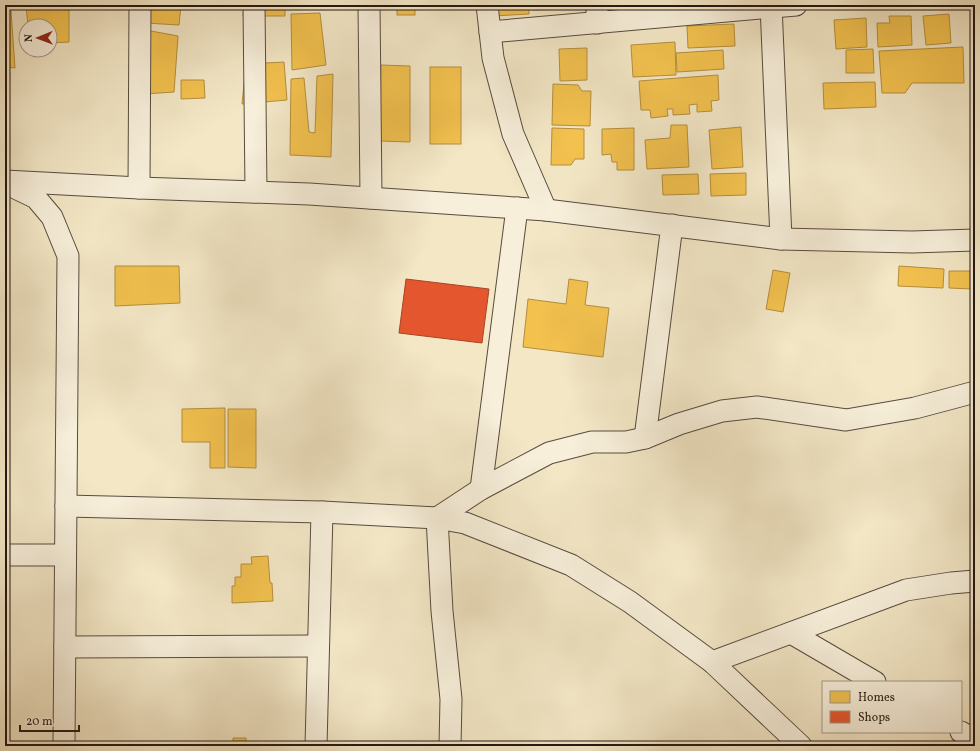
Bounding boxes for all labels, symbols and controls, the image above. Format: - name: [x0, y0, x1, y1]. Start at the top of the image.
- north arrow: [18, 18, 58, 58]
- text: N: [22, 34, 37, 42]
- legend: [822, 681, 962, 733]
- text: Homes: [858, 690, 895, 706]
- scale bar: [20, 707, 79, 733]
- text: Shops: [858, 710, 890, 726]
- text: 20 m: [26, 714, 53, 730]

